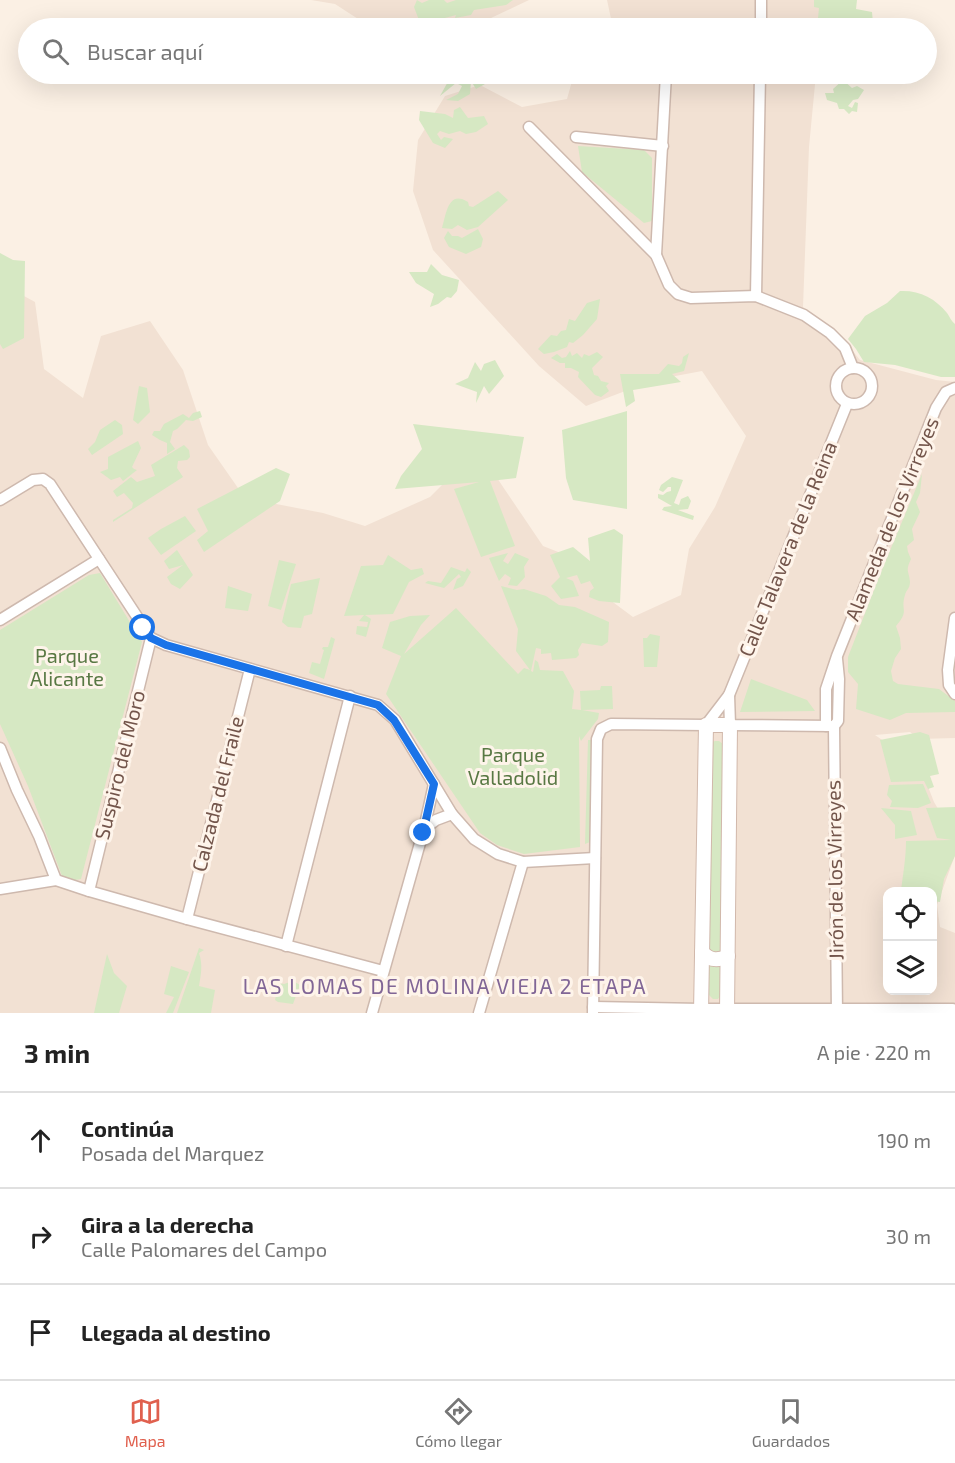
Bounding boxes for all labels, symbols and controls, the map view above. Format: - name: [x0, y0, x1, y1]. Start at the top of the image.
- search box: [18, 18, 937, 84]
- icon: search: [39, 35, 72, 68]
- text: Buscar aquí: [87, 38, 203, 64]
- street label: Alameda de los Virreyes: [839, 413, 943, 624]
- street label: Calle Talavera de la Reina: [733, 438, 841, 660]
- route start: [129, 614, 155, 640]
- park label: Parque Alicante: [30, 643, 104, 690]
- street label: Suspiro del Moro: [89, 688, 149, 842]
- street label: Calzada del Fraile: [186, 713, 248, 874]
- park label: Parque Valladolid: [468, 742, 558, 789]
- street label: Jirón de los Virreyes: [820, 780, 848, 960]
- route end: [409, 819, 435, 845]
- map controls: [883, 887, 937, 995]
- button: locate: [883, 887, 937, 941]
- button: layers: [883, 941, 937, 995]
- district label: LAS LOMAS DE MOLINA VIEJA 2 ETAPA: [243, 973, 647, 998]
- text: 3 min: [24, 1037, 90, 1068]
- text: A pie · 220 m: [817, 1040, 931, 1064]
- text: Continúa: [81, 1115, 174, 1141]
- icon: ahead: [24, 1124, 57, 1157]
- text: 190 m: [878, 1128, 931, 1152]
- text: Posada del Marquez: [81, 1141, 264, 1165]
- text: Gira a la derecha: [81, 1211, 254, 1237]
- icon: right: [24, 1220, 57, 1253]
- text: 30 m: [886, 1224, 931, 1248]
- text: Calle Palomares del Campo: [81, 1237, 327, 1261]
- icon: arrive: [24, 1316, 57, 1349]
- text: Llegada al destino: [81, 1319, 271, 1345]
- tab: Mapa: [125, 1395, 166, 1450]
- tab: Cómo llegar: [415, 1395, 502, 1450]
- tab: Guardados: [752, 1395, 830, 1450]

